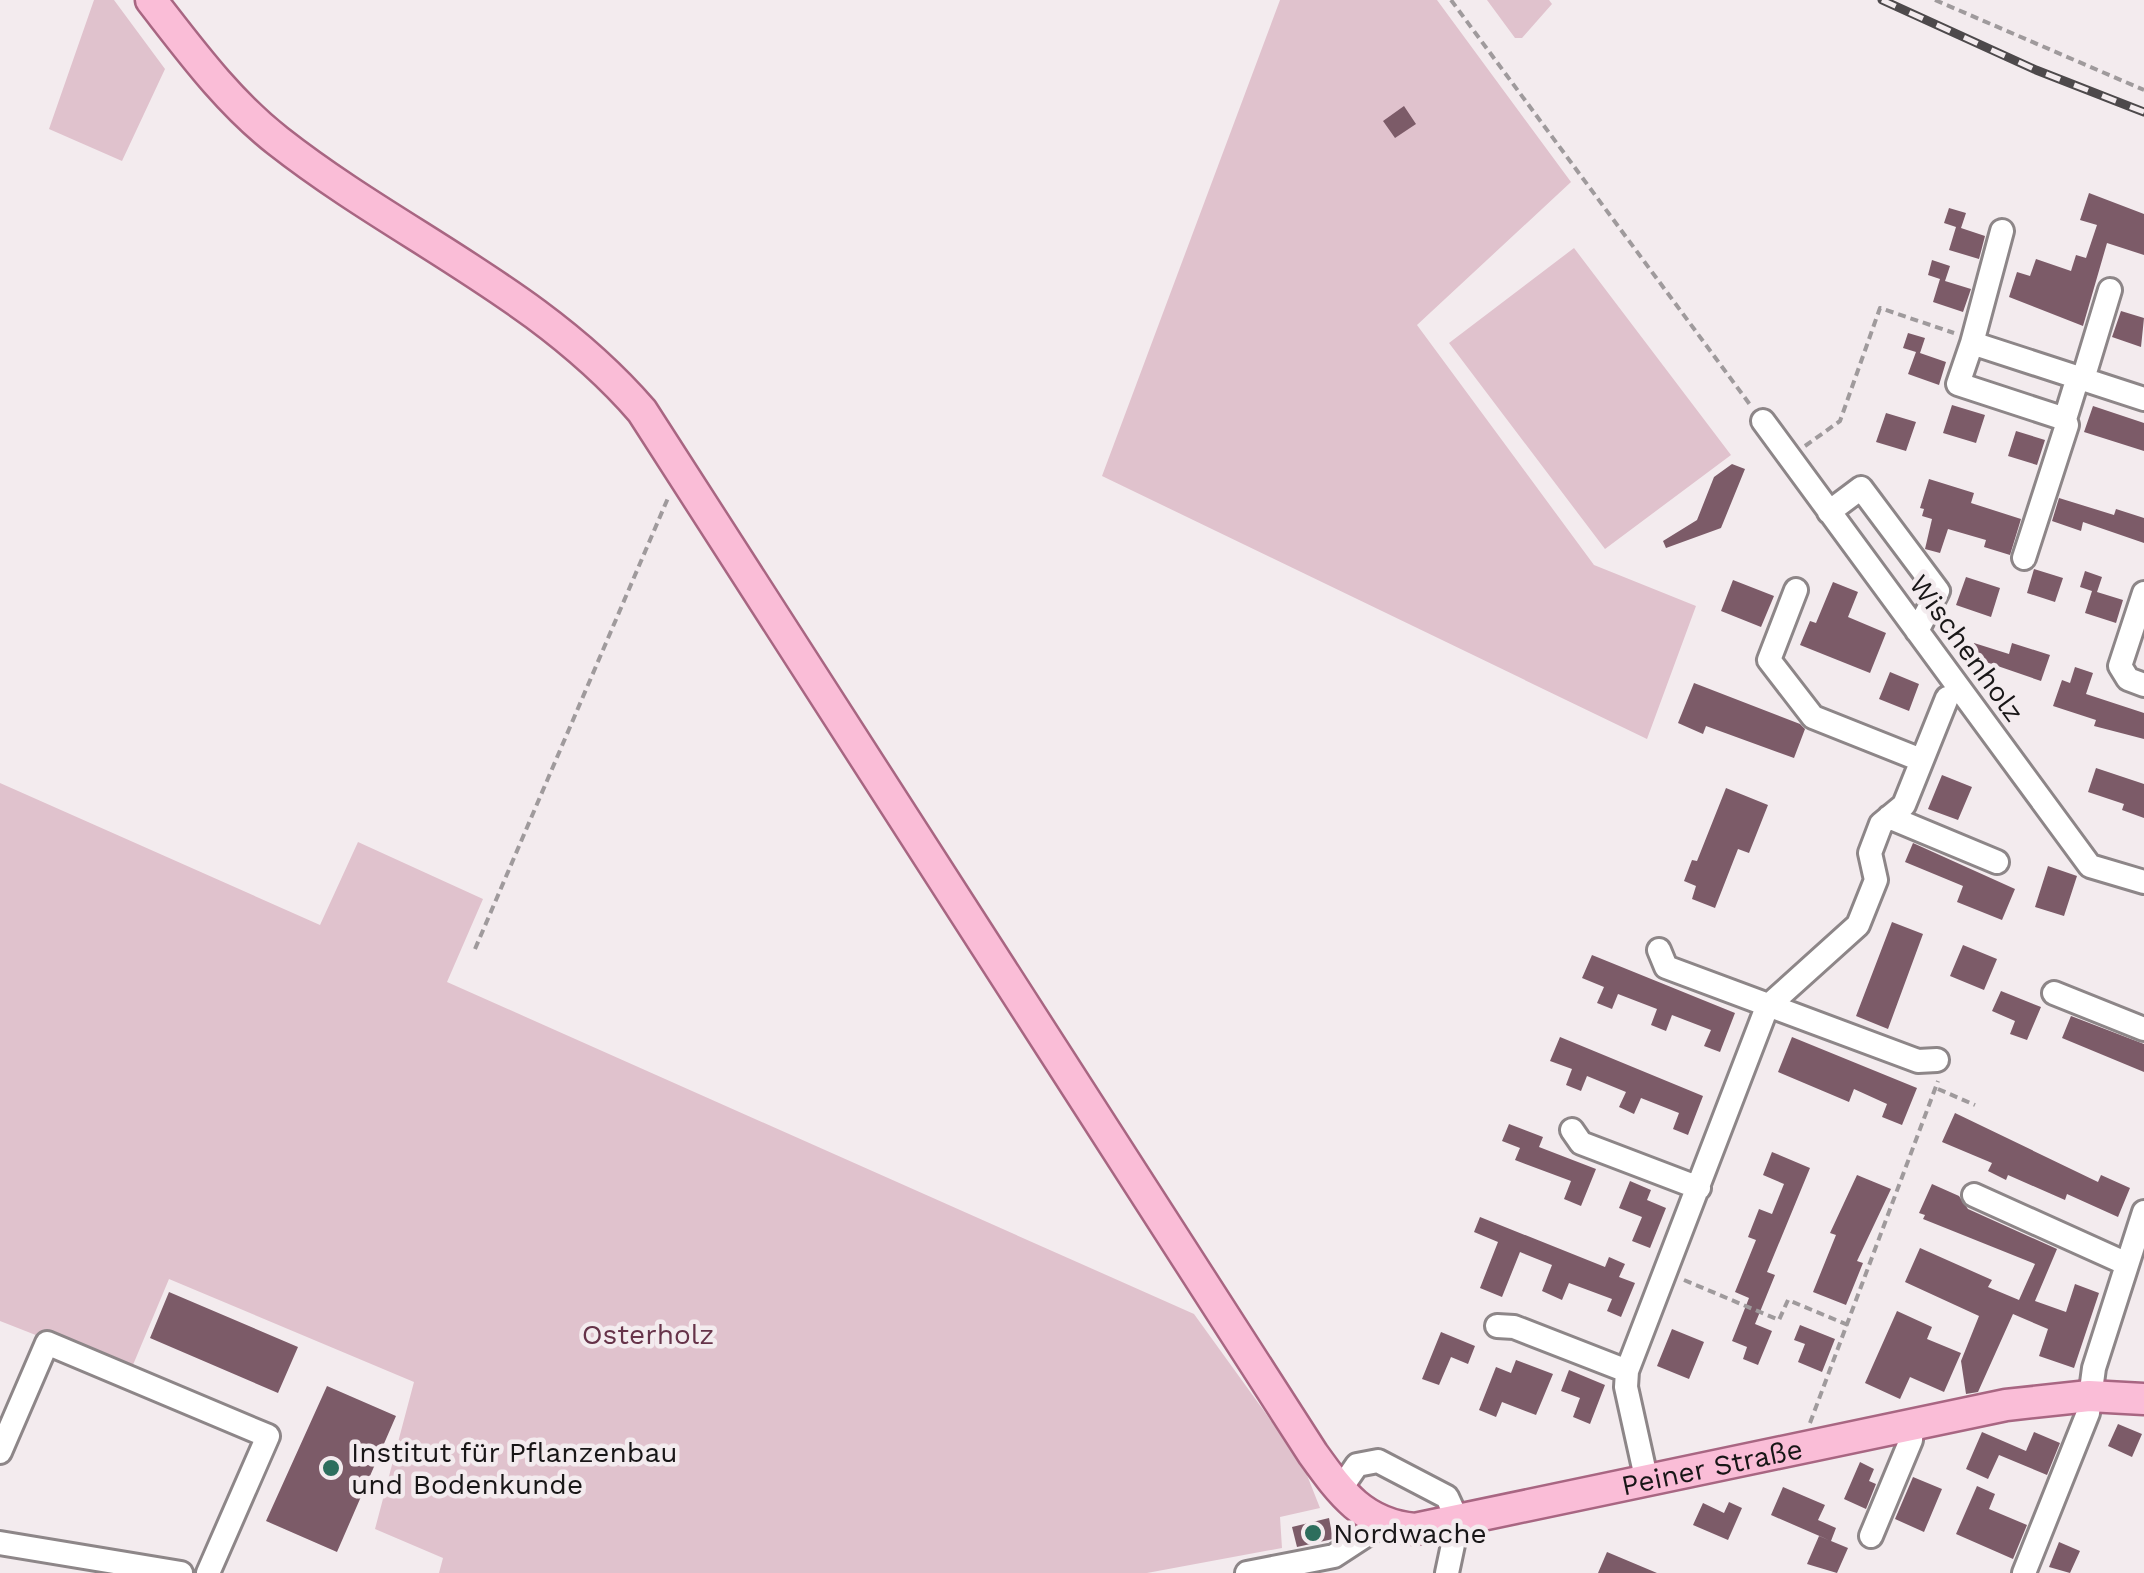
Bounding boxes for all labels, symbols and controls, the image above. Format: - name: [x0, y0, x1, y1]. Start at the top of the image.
- street label: Wischenholz: [1902, 569, 2031, 728]
- park label: Osterholz: [582, 1318, 714, 1351]
- street label: Peiner Straße: [1618, 1432, 1806, 1502]
- place label: Institut für Pflanzenbau und Bodenkunde: [351, 1436, 678, 1501]
- marker: Institut für Pflanzenbau und Bodenkunde: [320, 1457, 342, 1479]
- place label: Nordwache: [1333, 1517, 1487, 1550]
- marker: Nordwache: [1302, 1522, 1324, 1544]

